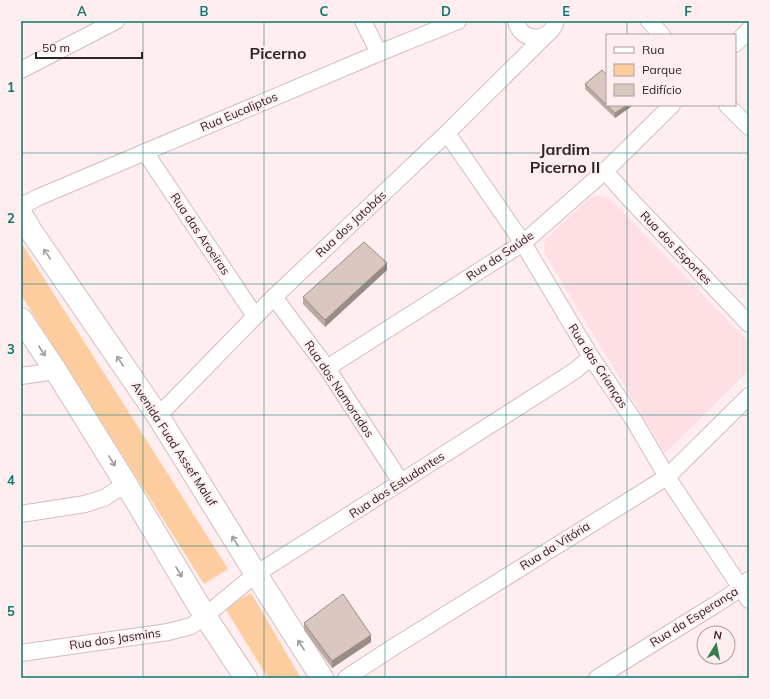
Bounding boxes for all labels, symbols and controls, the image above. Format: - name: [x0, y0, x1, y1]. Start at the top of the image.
- text: A: [77, 3, 87, 19]
- text: B: [200, 3, 209, 19]
- text: C: [320, 3, 329, 19]
- text: D: [441, 3, 451, 19]
- text: E: [562, 3, 570, 19]
- text: F: [684, 3, 692, 19]
- scale bar: [36, 34, 142, 60]
- legend: [606, 34, 736, 106]
- text: 50 m: [42, 40, 70, 55]
- text: Rua: [642, 42, 664, 57]
- district label: Picerno: [250, 43, 306, 63]
- text: Parque: [642, 62, 682, 77]
- text: 1: [7, 79, 15, 95]
- text: Edifício: [642, 82, 682, 97]
- street label: Rua Eucaliptos: [198, 89, 280, 135]
- district label: Jardim Picerno II: [530, 139, 600, 177]
- street label: Rua dos Jatobás: [312, 187, 389, 260]
- street label: Rua das Aroeiras: [167, 190, 233, 278]
- street label: Rua dos Esportes: [637, 208, 715, 288]
- text: 2: [7, 210, 15, 226]
- street label: Rua da Saúde: [463, 227, 536, 284]
- one-way arrow: [43, 248, 51, 259]
- street label: Rua das Crianças: [566, 321, 631, 411]
- street label: Rua dos Namorados: [301, 337, 377, 440]
- text: 3: [7, 341, 15, 357]
- one-way arrow: [39, 345, 47, 357]
- one-way arrow: [116, 356, 124, 367]
- street label: Avenida Fuad Assef Maluf: [129, 379, 221, 510]
- street label: Rua dos Estudantes: [346, 448, 447, 521]
- one-way arrow: [108, 455, 116, 467]
- text: 4: [7, 472, 15, 488]
- street label: Rua da Vitória: [517, 518, 593, 573]
- one-way arrow: [231, 535, 239, 547]
- one-way arrow: [175, 566, 183, 577]
- street label: Rua da Esperança: [647, 583, 741, 650]
- text: 5: [7, 603, 15, 619]
- street label: Rua dos Jasmins: [68, 625, 162, 652]
- north arrow: [696, 625, 736, 665]
- text: N: [712, 628, 723, 643]
- one-way arrow: [297, 640, 305, 651]

